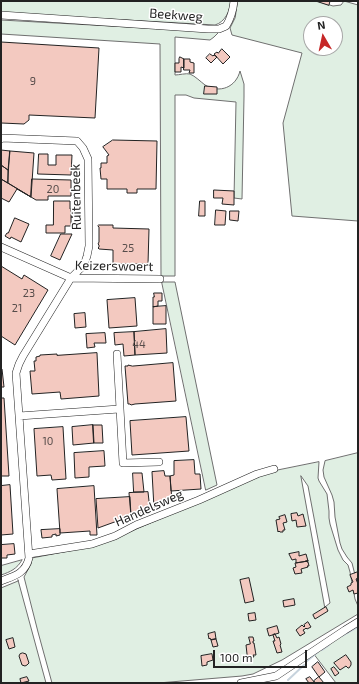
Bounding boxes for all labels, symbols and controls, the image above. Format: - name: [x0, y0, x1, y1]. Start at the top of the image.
- street label: Beekweg: [149, 5, 203, 25]
- north arrow: [303, 16, 343, 56]
- text: N: [316, 18, 326, 32]
- house number: 9: [30, 74, 36, 88]
- street label: Ruitenbeek: [68, 164, 84, 230]
- house number: 20: [47, 182, 59, 196]
- house number: 25: [122, 241, 134, 255]
- street label: Keizerswoert: [75, 258, 153, 274]
- house number: 23: [23, 286, 35, 300]
- house number: 21: [12, 301, 22, 315]
- house number: 44: [132, 337, 146, 351]
- house number: 10: [42, 434, 54, 448]
- street label: Handelsweg: [112, 486, 186, 530]
- scale bar: [215, 642, 309, 668]
- text: 100 m: [220, 650, 252, 664]

